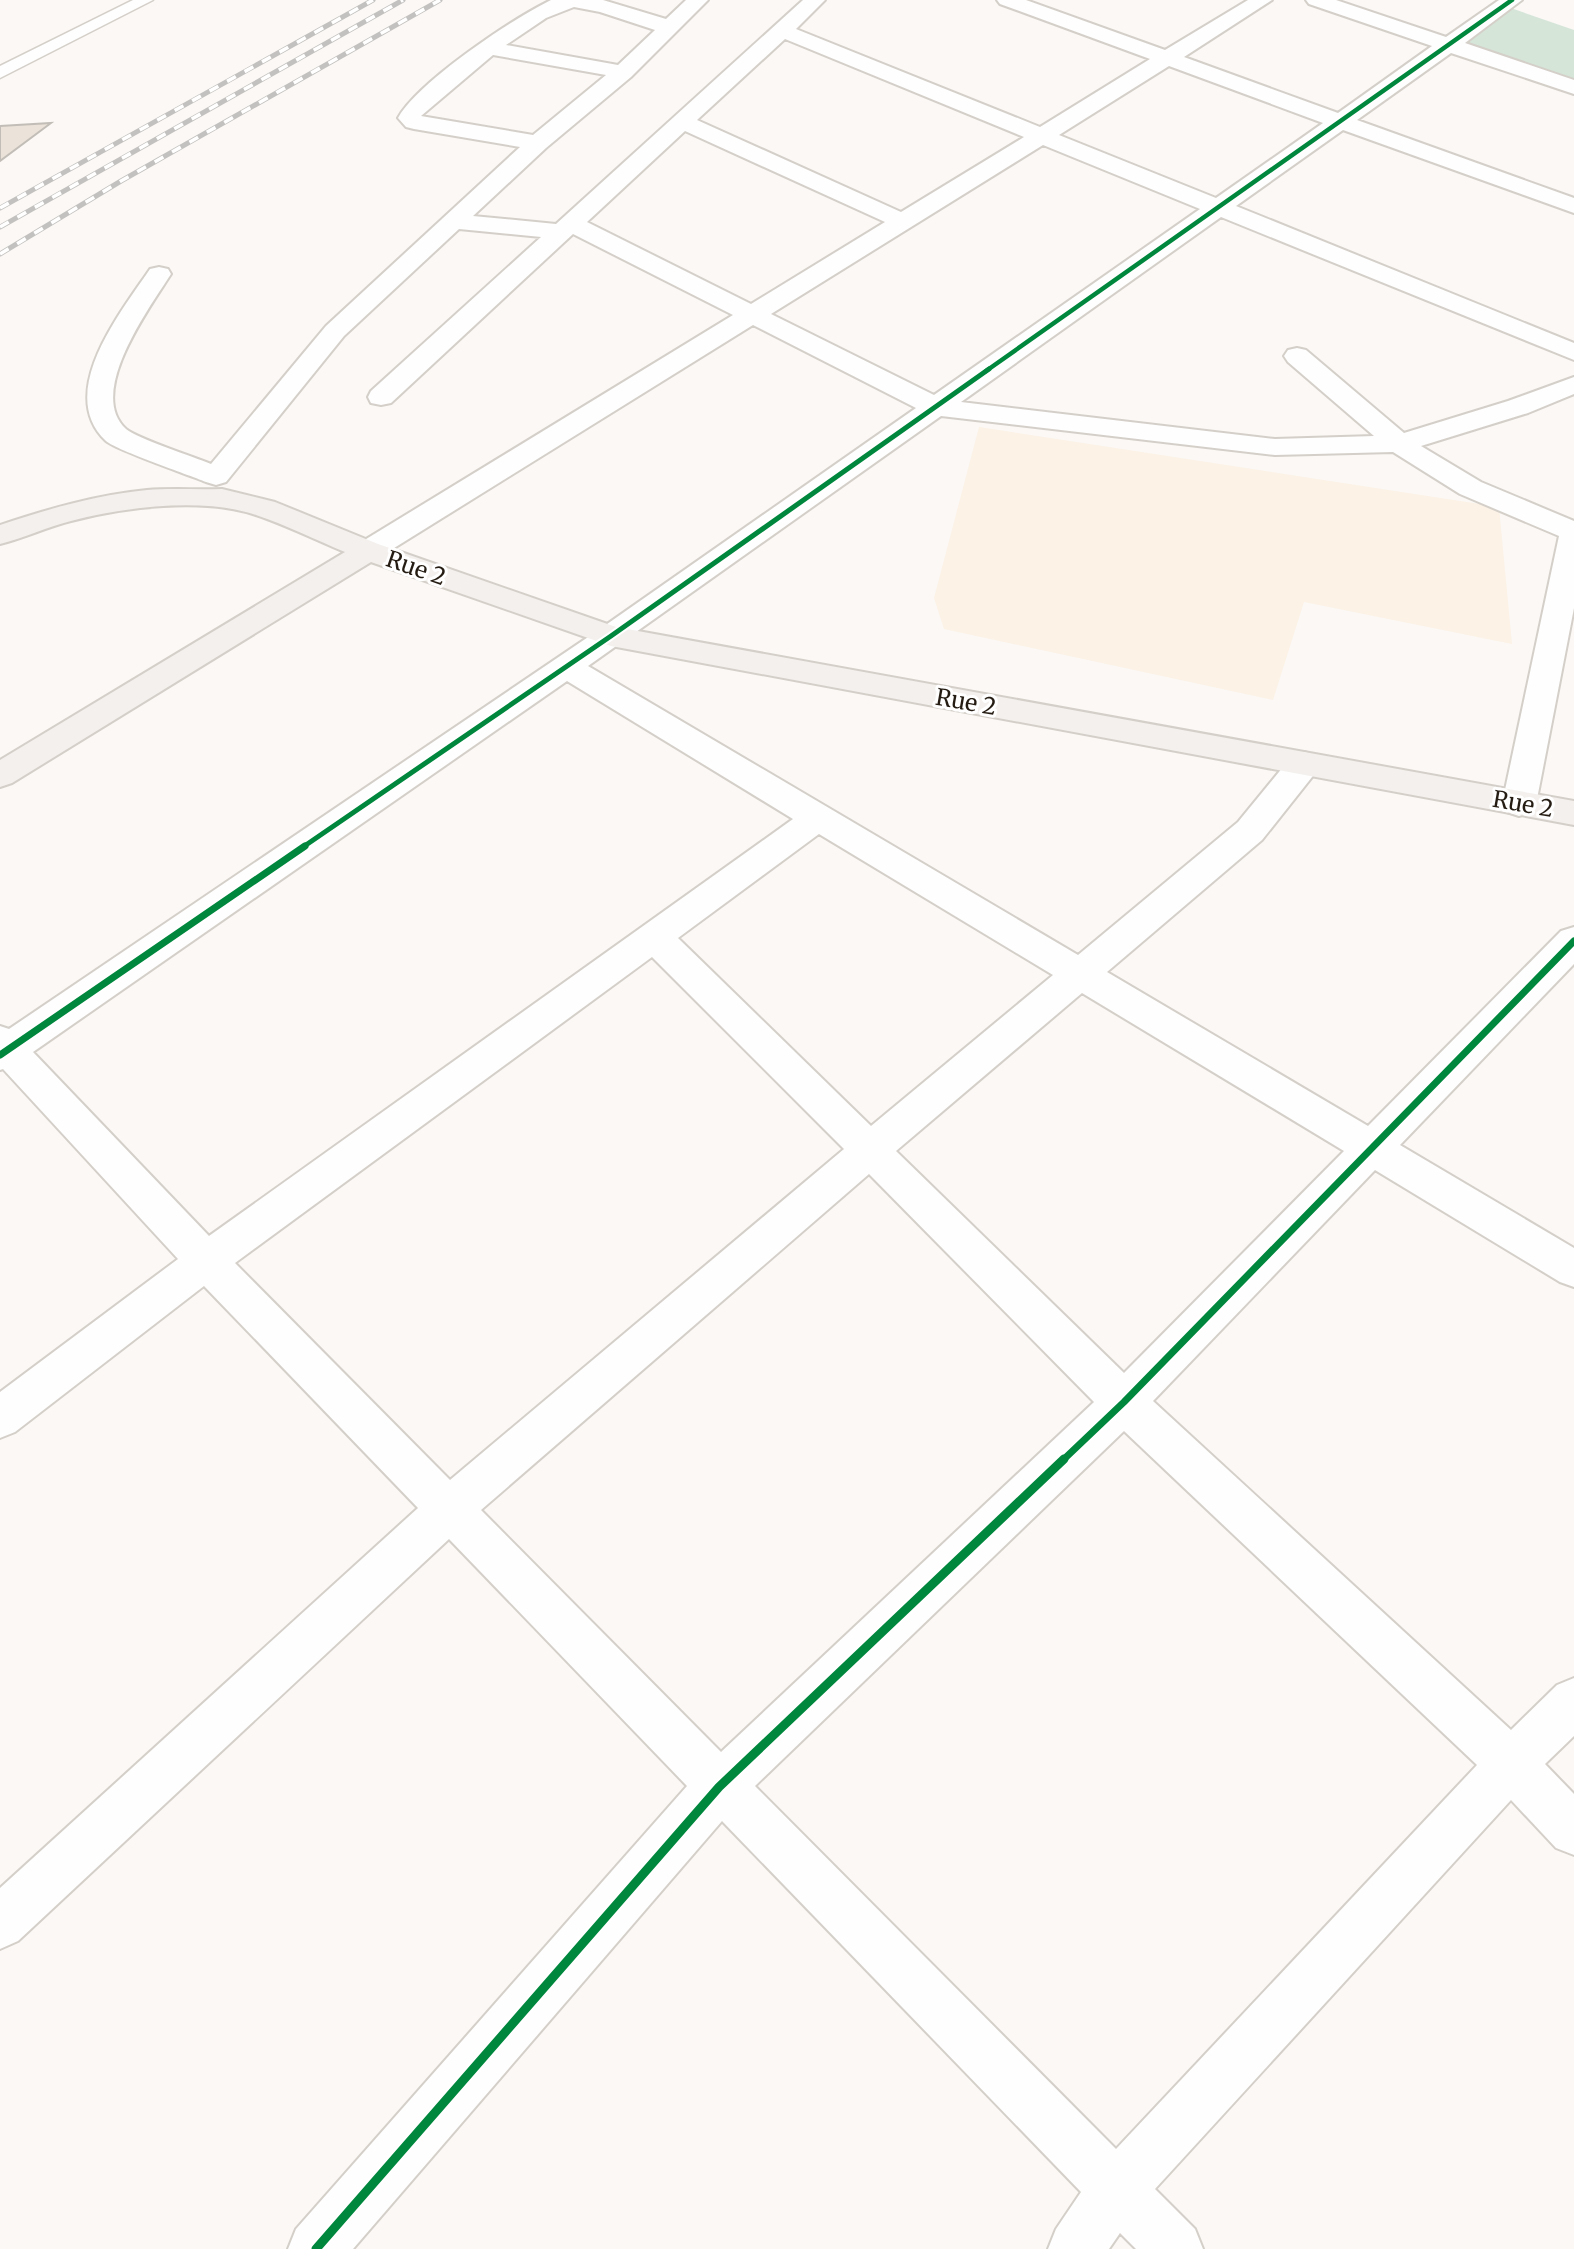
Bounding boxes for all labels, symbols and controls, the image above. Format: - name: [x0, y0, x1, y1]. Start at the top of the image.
- street label: Rue 2: [383, 544, 450, 591]
- street label: Rue 2: [933, 682, 999, 721]
- street label: Rue 2: [1490, 784, 1556, 823]

